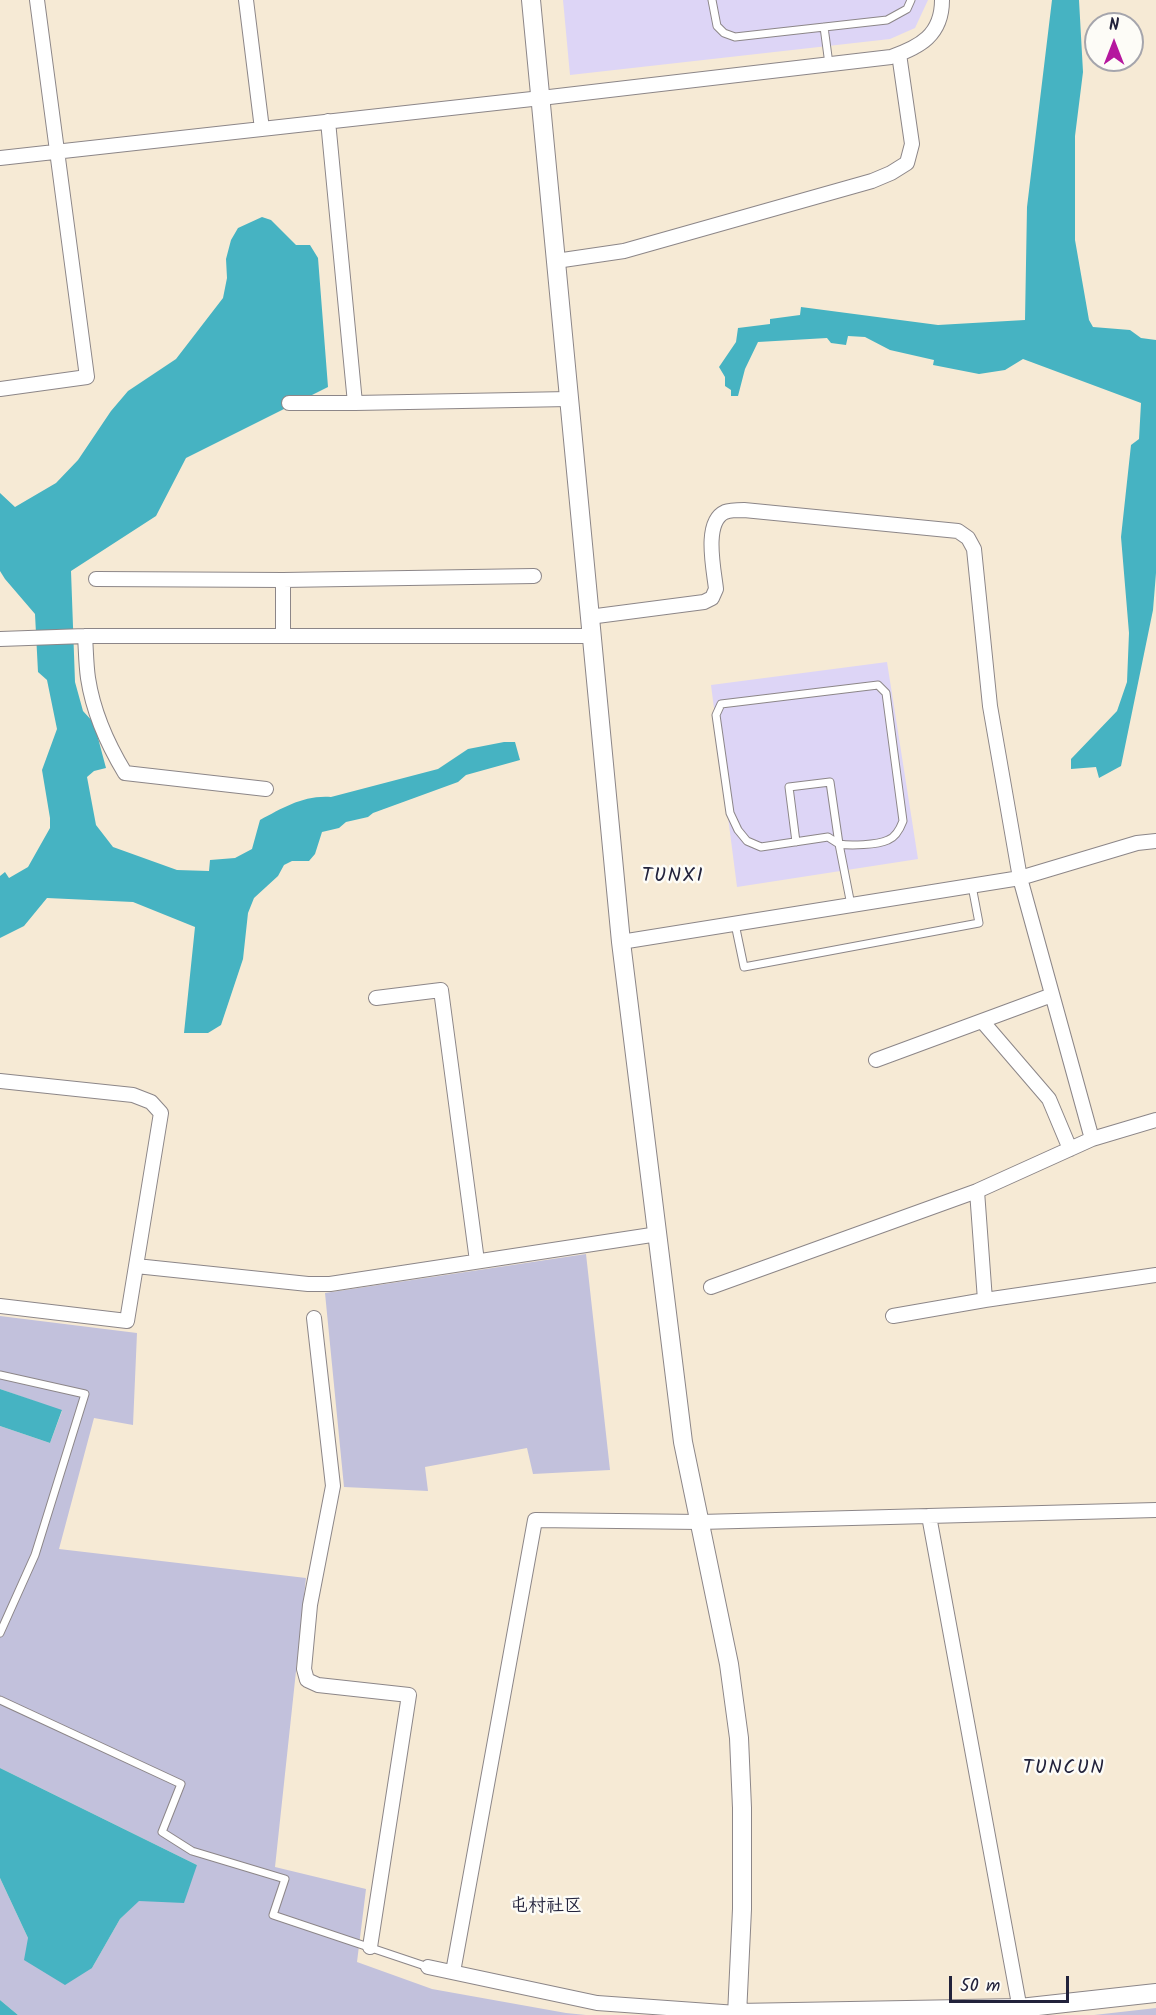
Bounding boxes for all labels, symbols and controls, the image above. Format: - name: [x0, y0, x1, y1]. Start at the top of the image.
- north arrow: [1084, 12, 1144, 72]
- text: N: [1109, 13, 1119, 38]
- district label: TUNXI: [642, 866, 704, 890]
- district label: TUNCUN: [1023, 1758, 1105, 1782]
- district label: 屯村社区: [510, 1897, 582, 1919]
- scale bar: [952, 1964, 1072, 2002]
- text: 50 m: [960, 1972, 1000, 2001]

